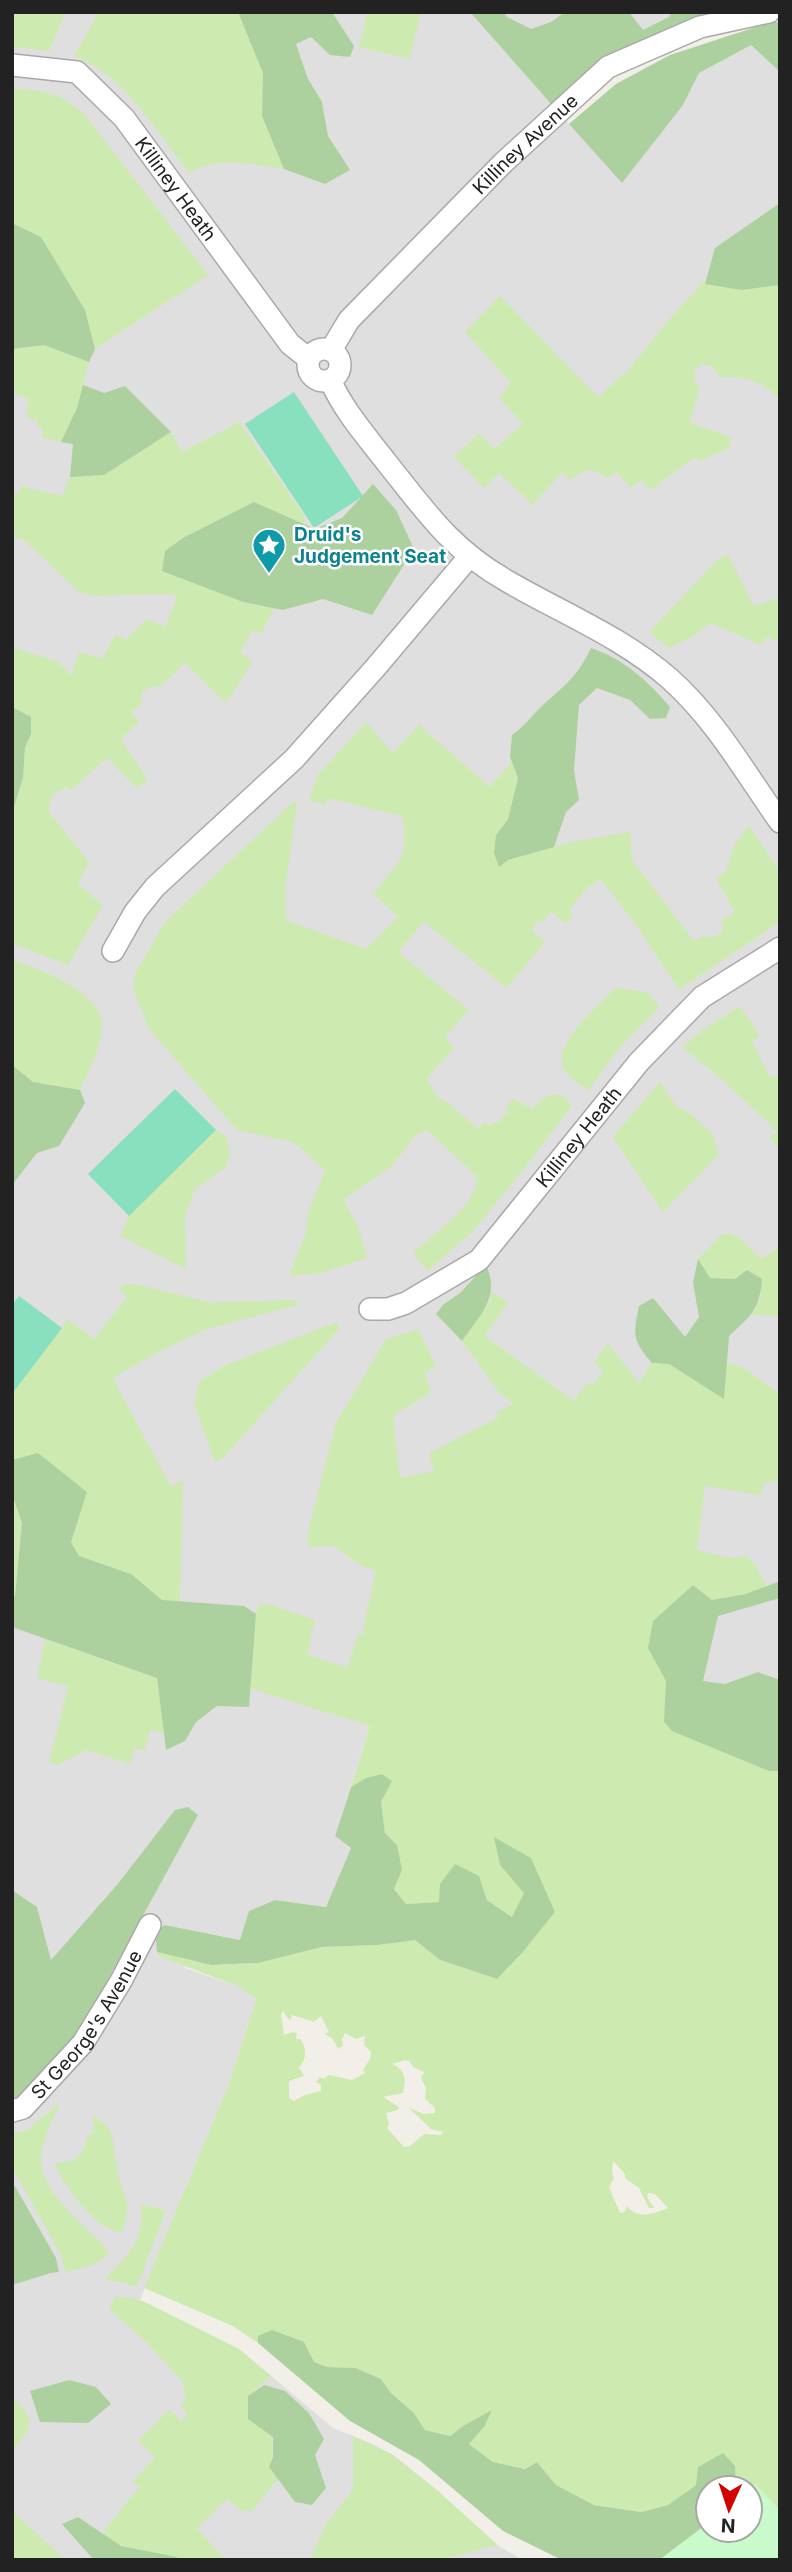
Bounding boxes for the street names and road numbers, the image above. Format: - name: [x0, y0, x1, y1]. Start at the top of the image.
- street label: Killiney Avenue: [467, 89, 583, 199]
- street label: Killiney Heath: [130, 132, 222, 245]
- street label: Killiney Heath: [531, 1082, 626, 1192]
- street label: St George's Avenue: [26, 1946, 146, 2103]

